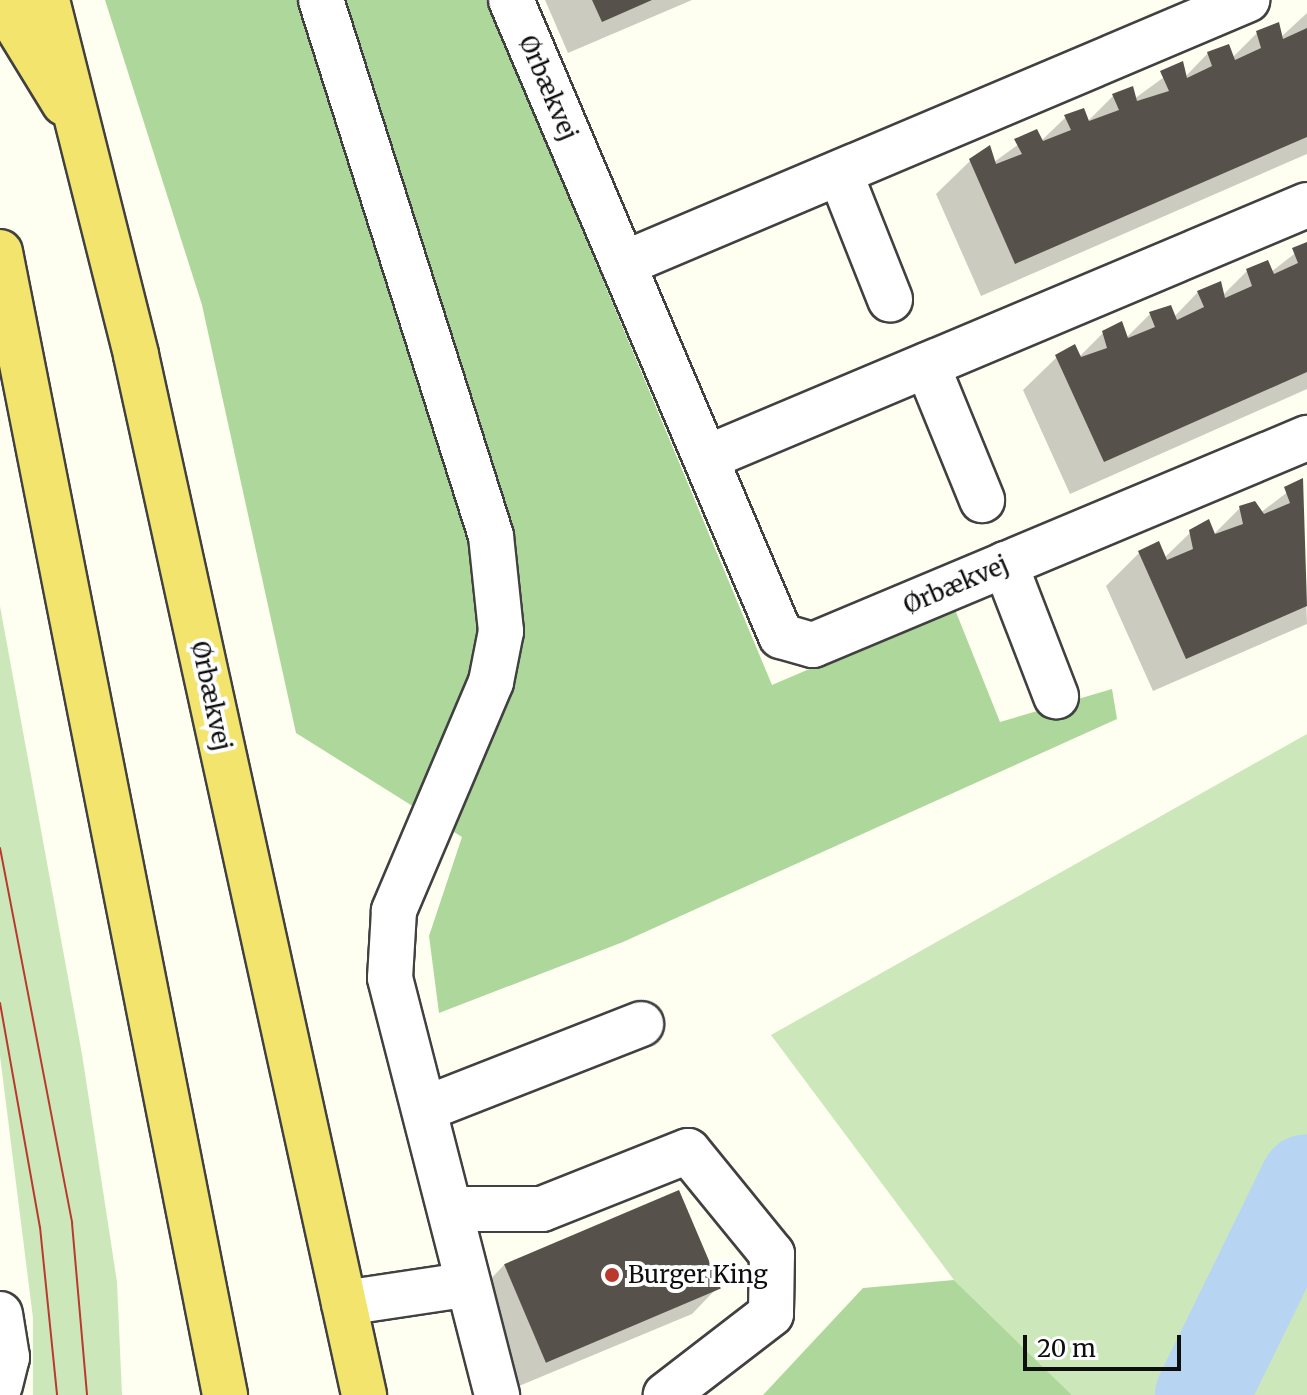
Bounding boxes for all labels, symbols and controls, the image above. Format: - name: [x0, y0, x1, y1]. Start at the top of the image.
- street label: Ørbækvej: [513, 31, 583, 145]
- street label: Ørbækvej: [899, 550, 1013, 620]
- street label: Ørbækvej: [185, 639, 237, 753]
- place label: Burger King: [628, 1261, 768, 1289]
- marker: Burger King: [603, 1266, 621, 1284]
- scale bar: [1027, 1319, 1185, 1369]
- text: 20 m: [1037, 1333, 1096, 1364]

